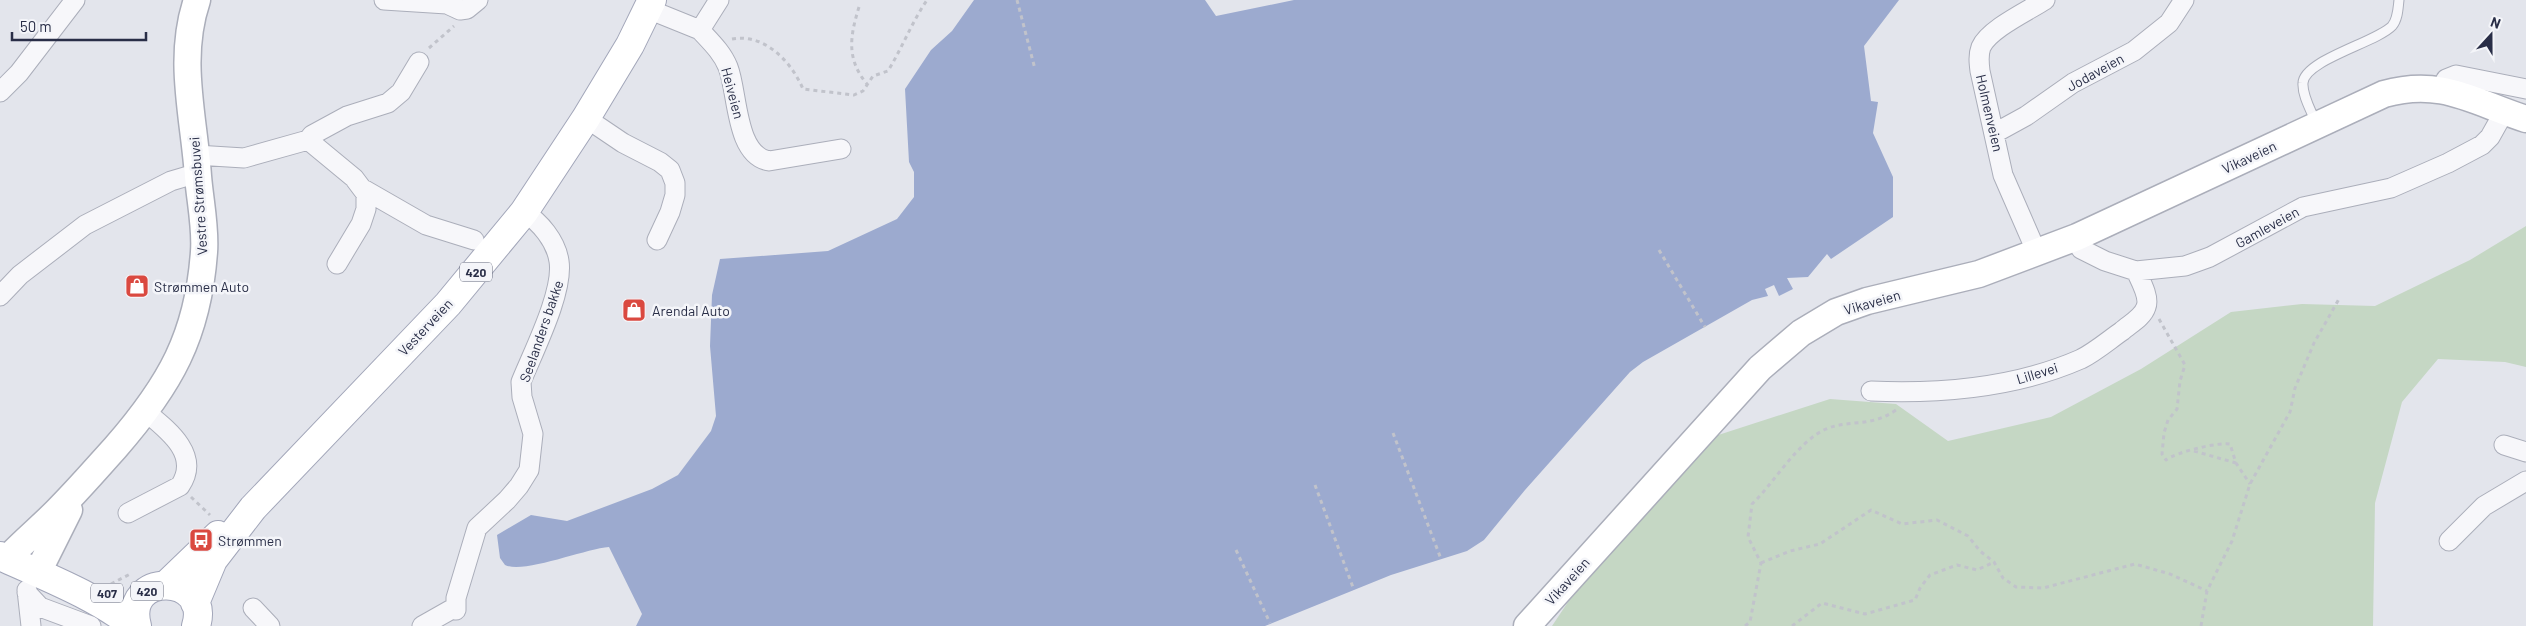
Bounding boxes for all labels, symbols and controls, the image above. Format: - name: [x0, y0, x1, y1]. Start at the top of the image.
- scale bar: [12, 10, 146, 42]
- north arrow: [2466, 10, 2516, 60]
- text: N: [2488, 13, 2503, 32]
- text: 50 m: [20, 17, 52, 35]
- street label: Jodaveien: [2063, 49, 2127, 95]
- street label: Heiveien: [718, 65, 748, 121]
- street label: Holmenveien: [1973, 73, 2007, 153]
- street label: Vestre Strømsbuvei: [185, 136, 211, 256]
- street label: Vikaveien: [2219, 137, 2279, 177]
- street label: Gamleveien: [2232, 203, 2302, 251]
- road number: 420: [460, 262, 492, 282]
- shop icon: Strømmen Auto: [124, 273, 150, 299]
- place label: Strømmen Auto: [154, 278, 249, 295]
- street label: Seelanders bakke: [516, 278, 566, 384]
- street label: Vikaveien: [1842, 286, 1902, 318]
- street label: Vesterveien: [394, 295, 456, 359]
- shop icon: Arendal Auto: [621, 297, 647, 323]
- place label: Arendal Auto: [652, 302, 730, 319]
- street label: Lillevei: [2014, 359, 2060, 387]
- bus stop icon: Strømmen: [188, 527, 214, 553]
- place label: Strømmen: [218, 532, 282, 549]
- street label: Vikaveien: [1541, 554, 1593, 608]
- road number: 420: [131, 582, 163, 600]
- road number: 407: [91, 584, 123, 602]

